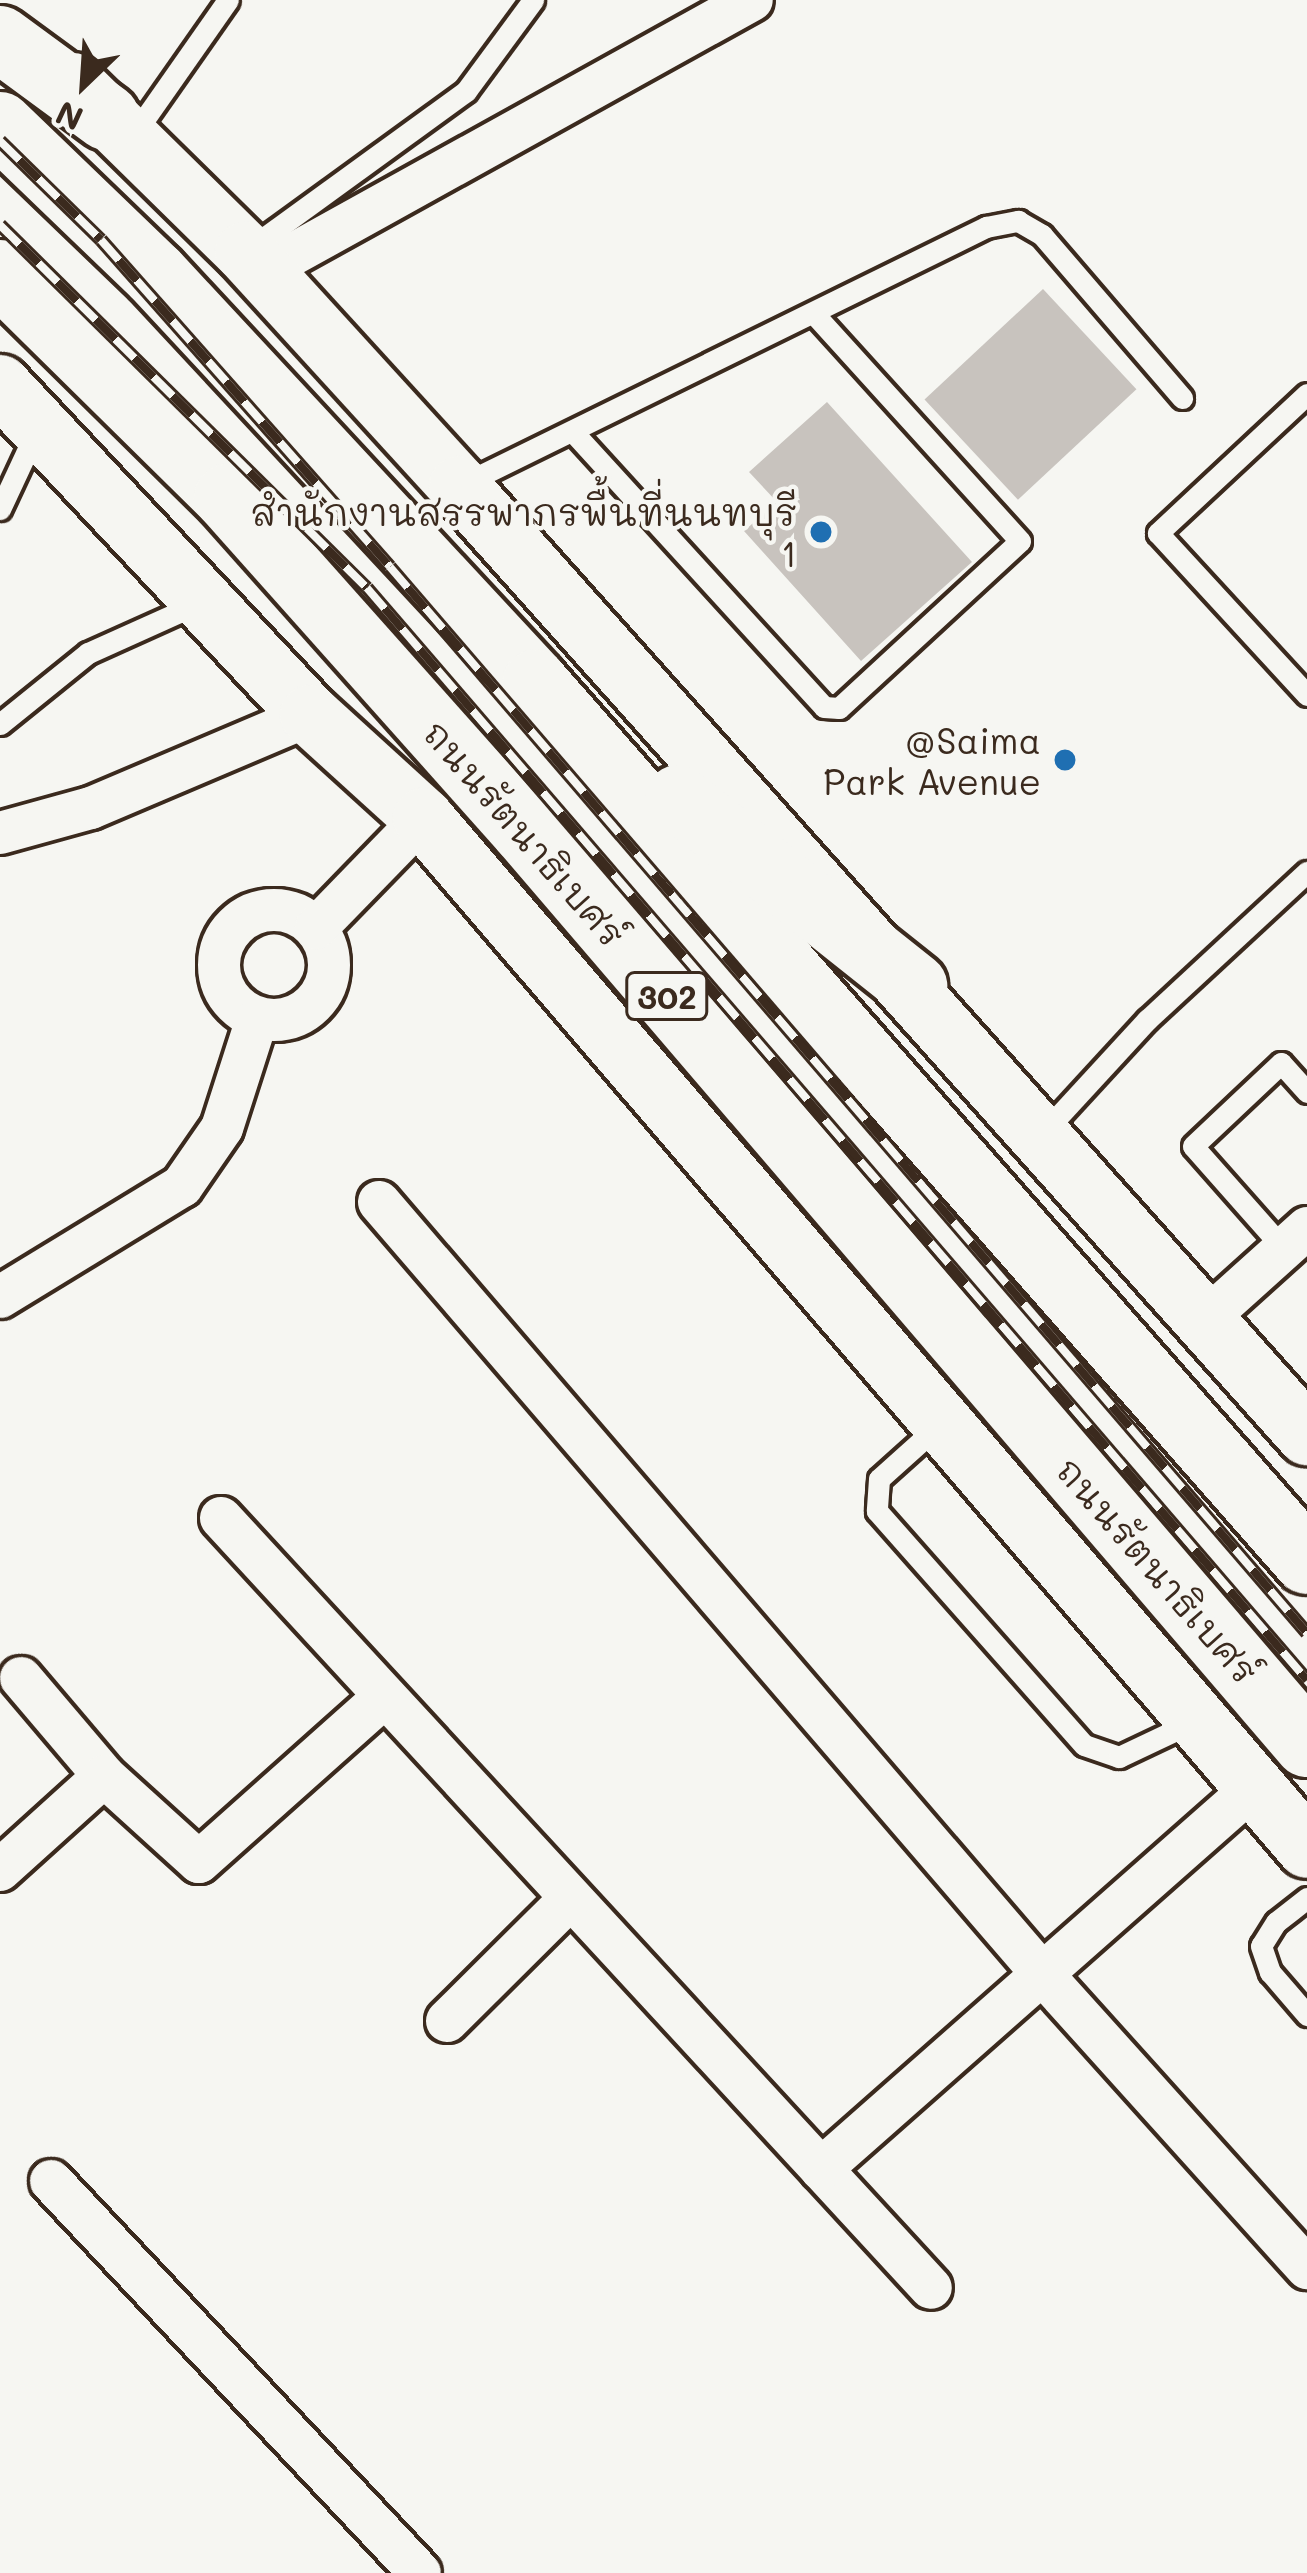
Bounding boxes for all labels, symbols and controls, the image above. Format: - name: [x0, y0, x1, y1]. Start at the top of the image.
- north arrow: [24, 24, 144, 144]
- text: N: [48, 92, 89, 142]
- place label: สำนักงานสรรพากรพื้นที่นนทบุรี 1: [250, 489, 797, 574]
- marker: สำนักงานสรรพากรพื้นที่นนทบุรี 1: [808, 519, 834, 545]
- street label: ถนนรัตนาธิเบศร์: [415, 711, 635, 955]
- place label: @Saima Park Avenue: [823, 717, 1041, 802]
- marker: @Saima Park Avenue: [1052, 747, 1078, 773]
- road number: 302: [625, 969, 709, 1023]
- street label: ถนนรัตนาธิเบศร์: [1048, 1448, 1268, 1692]

